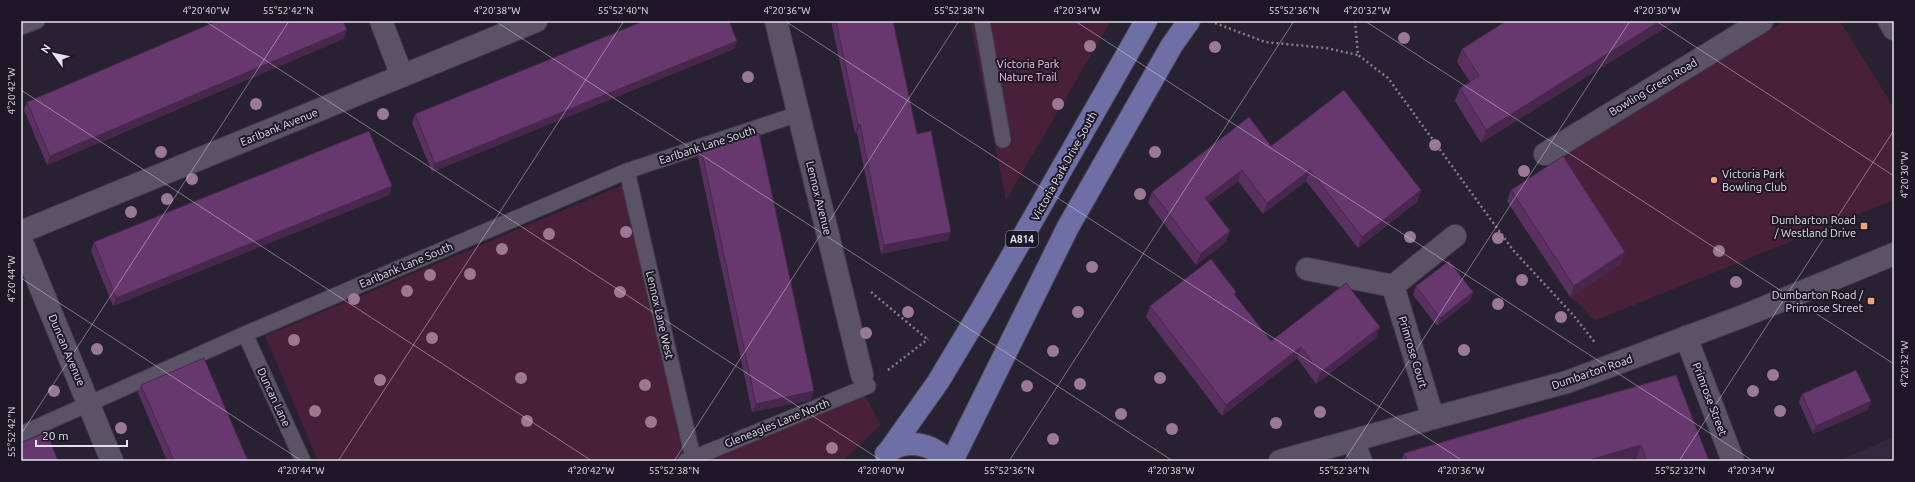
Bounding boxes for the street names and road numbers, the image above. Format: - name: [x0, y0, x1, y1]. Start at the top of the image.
- street label: Bowling Green Road: [1607, 56, 1699, 118]
- street label: Earlbank Avenue: [239, 106, 319, 148]
- street label: Victoria Park Drive South: [1029, 109, 1099, 223]
- street label: Earlbank Lane South: [657, 124, 757, 166]
- street label: Lennox Avenue: [804, 160, 834, 236]
- road number: A814: [1006, 231, 1038, 247]
- street label: Earlbank Lane South: [357, 240, 455, 290]
- street label: Lennox Lane West: [644, 270, 676, 361]
- street label: Duncan Avenue: [46, 312, 88, 388]
- street label: Primrose Court: [1396, 314, 1430, 390]
- street label: Dumbarton Road: [1550, 353, 1634, 391]
- street label: Primrose Street: [1690, 361, 1730, 438]
- street label: Duncan Lane: [255, 366, 293, 428]
- street label: Gleneagles Lane North: [723, 396, 831, 450]

